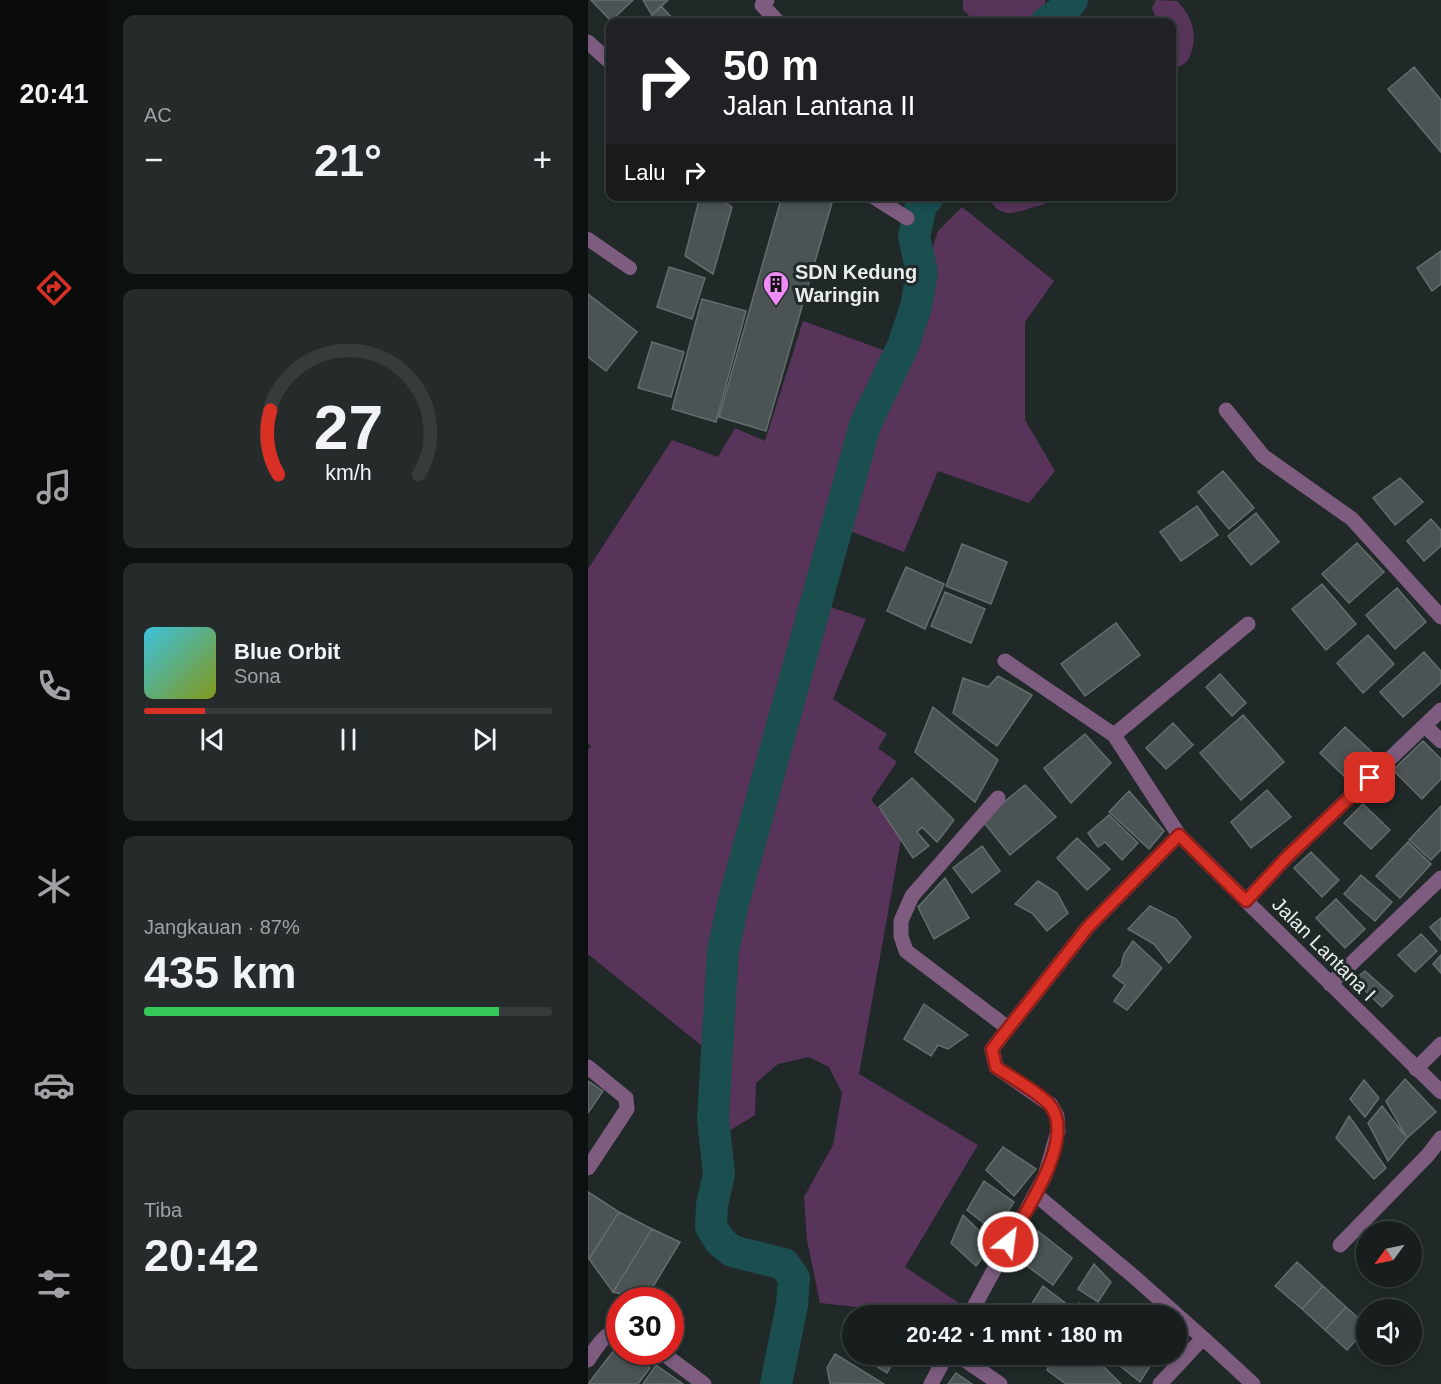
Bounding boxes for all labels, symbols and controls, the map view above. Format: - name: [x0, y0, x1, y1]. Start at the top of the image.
- icon: right: [624, 42, 702, 120]
- text: 50 m: [723, 42, 819, 89]
- text: 20:41: [19, 79, 89, 109]
- text: Jalan Lantana II: [723, 91, 915, 121]
- text: AC: [144, 104, 172, 126]
- text: 21°: [314, 135, 382, 186]
- text: −: [144, 141, 163, 178]
- text: +: [533, 141, 552, 178]
- icon: right: [678, 156, 711, 189]
- text: Lalu: [624, 160, 666, 185]
- place label: SDN Kedung Waringin: [795, 261, 917, 306]
- icon: directions: [33, 267, 75, 309]
- building icon: SDN Kedung Waringin: [761, 269, 791, 307]
- text: 27: [313, 393, 383, 462]
- text: km/h: [325, 462, 371, 486]
- icon: music: [33, 466, 75, 508]
- text: Blue Orbit: [234, 639, 340, 664]
- icon: phone: [33, 665, 75, 707]
- text: Sona: [234, 665, 281, 687]
- icon: previous: [196, 723, 229, 756]
- icon: pause: [332, 723, 365, 756]
- icon: next: [468, 723, 501, 756]
- pin: [1344, 752, 1395, 803]
- icon: arrive: [1353, 761, 1386, 794]
- icon: climate: [33, 865, 75, 907]
- street label: Jalan Lantana I: [1268, 893, 1380, 1005]
- text: Jangkauan · 87%: [144, 916, 300, 938]
- text: 435 km: [144, 947, 297, 998]
- icon: car: [33, 1064, 75, 1106]
- text: Tiba: [144, 1199, 182, 1221]
- position arrow: [976, 1210, 1040, 1274]
- north arrow: [1356, 1221, 1422, 1287]
- map controls: [1356, 1221, 1422, 1365]
- text: 20:42: [144, 1230, 259, 1281]
- icon: filters: [33, 1263, 75, 1305]
- speed limit sign: 30: [606, 1287, 684, 1365]
- button: sound: [1356, 1299, 1422, 1365]
- text: 20:42 · 1 mnt · 180 m: [906, 1322, 1123, 1347]

